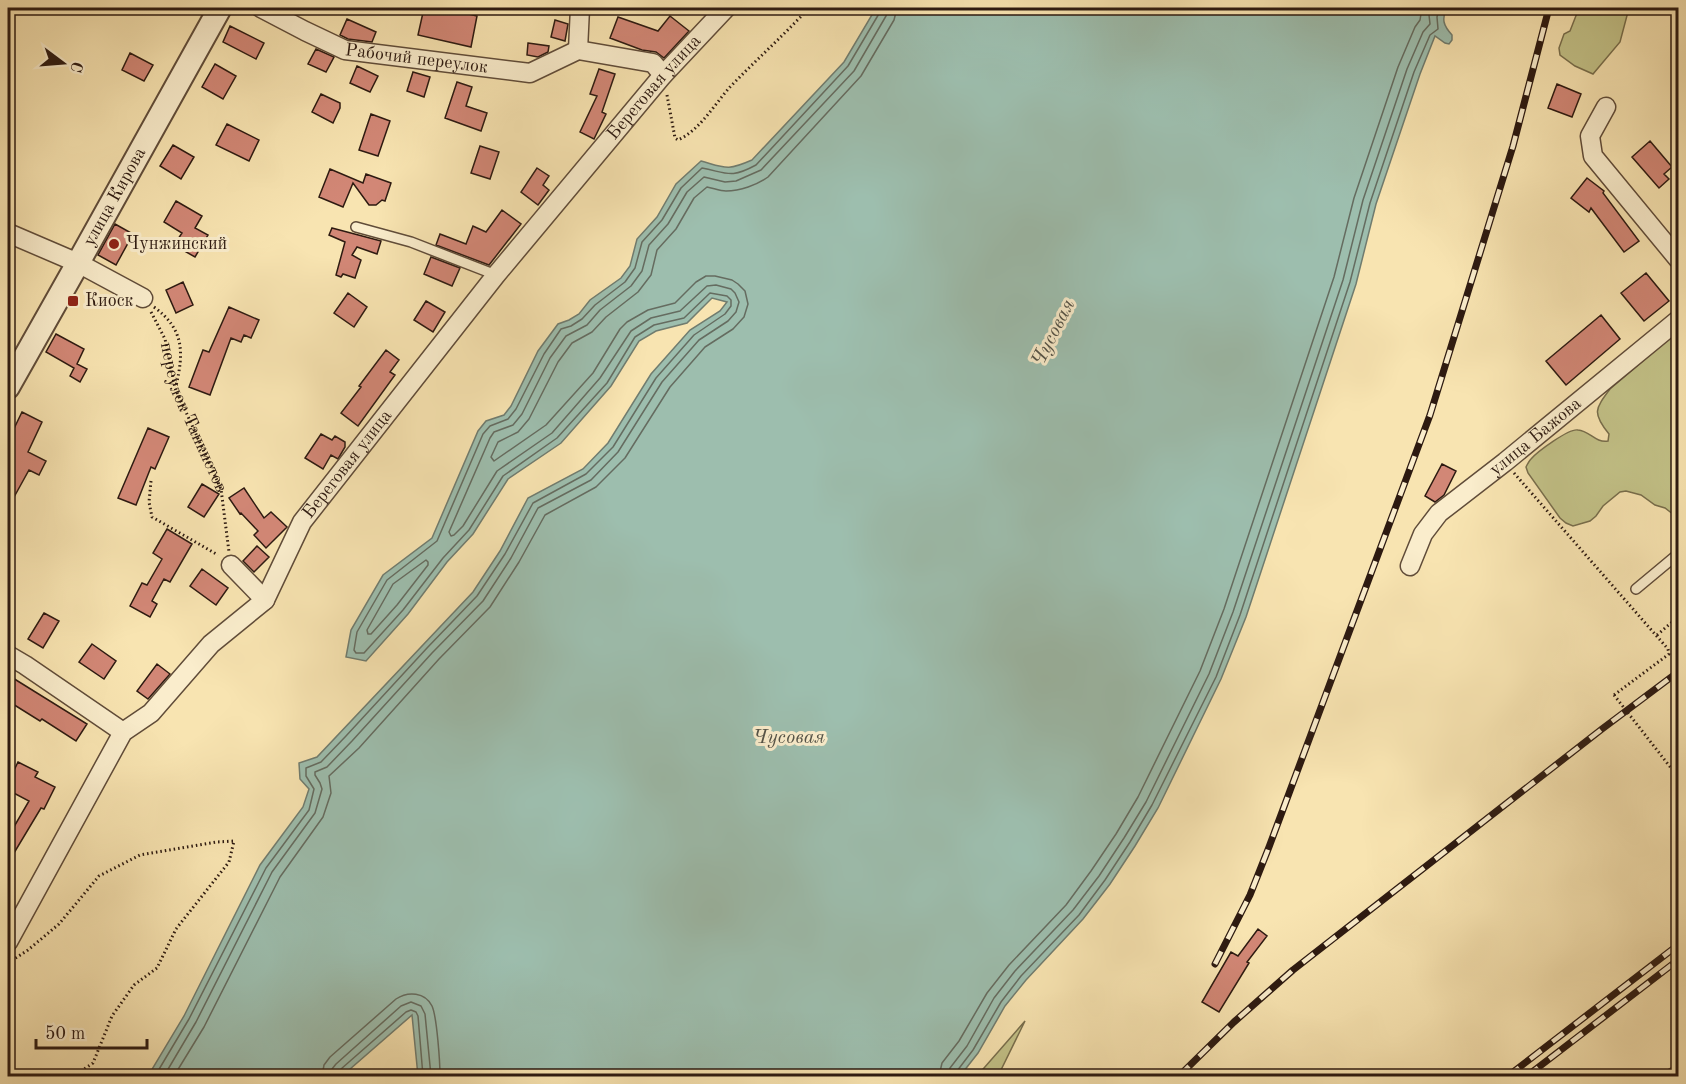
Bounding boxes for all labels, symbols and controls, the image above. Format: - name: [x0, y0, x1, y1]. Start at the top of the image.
- street label: Береговая улица: [604, 32, 705, 143]
- north arrow: [33, 33, 93, 93]
- street label: Рабочий переулок: [344, 41, 489, 77]
- text: С: [66, 59, 85, 74]
- street label: улица Кирова: [80, 145, 149, 249]
- place label: Чунжинский: [126, 235, 227, 253]
- marker: Чунжинский: [107, 237, 121, 251]
- place label: Киоск: [85, 292, 134, 310]
- marker: Киоск: [66, 294, 80, 308]
- water label: Чусовая: [1029, 296, 1079, 370]
- street label: переулок Танкистов: [157, 341, 230, 495]
- street label: улица Бажова: [1486, 394, 1585, 479]
- street label: Береговая улица: [299, 407, 395, 522]
- water label: Чусовая: [753, 728, 825, 748]
- scale bar: [36, 1012, 147, 1050]
- text: 50 m: [45, 1025, 85, 1043]

